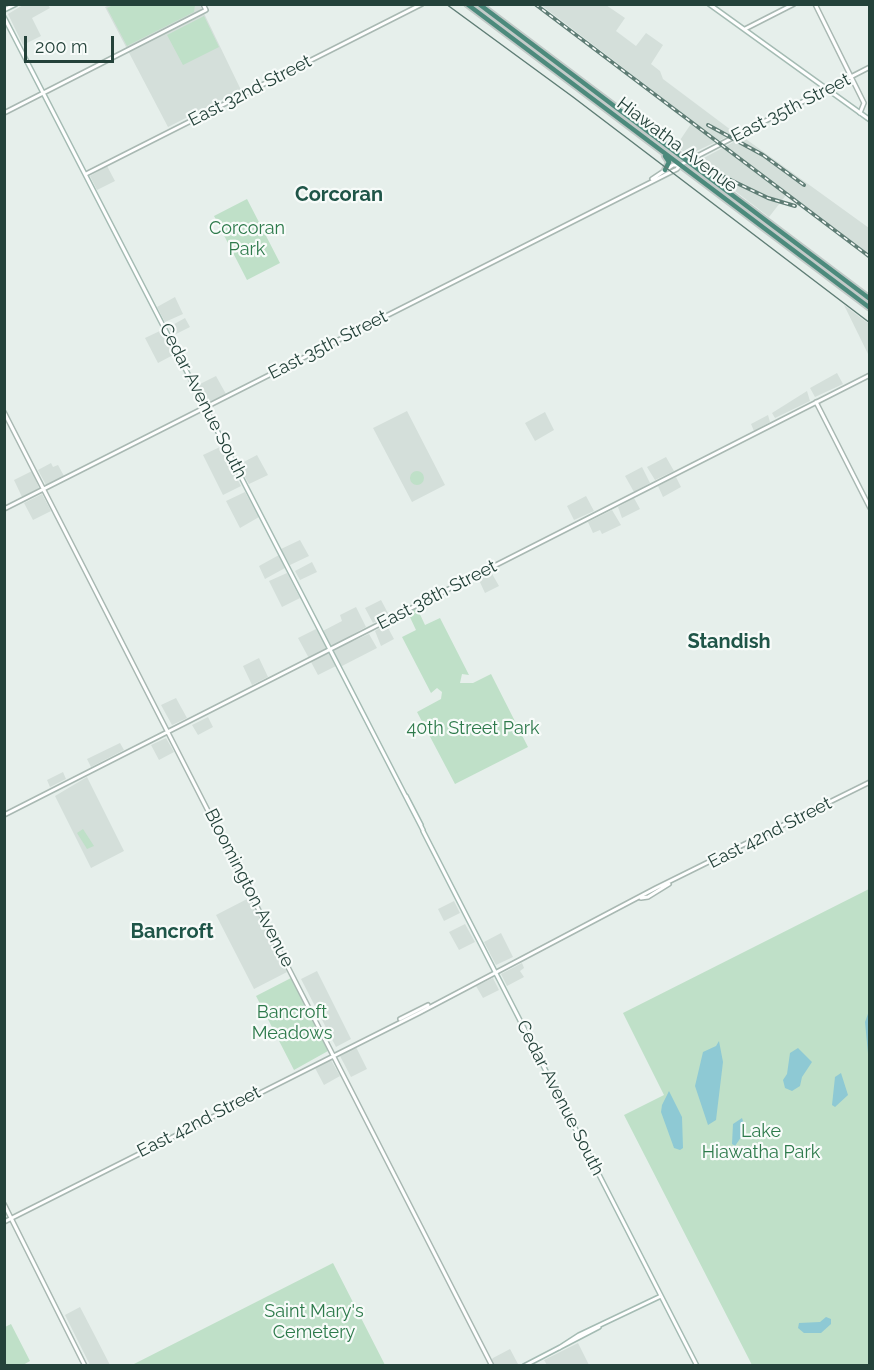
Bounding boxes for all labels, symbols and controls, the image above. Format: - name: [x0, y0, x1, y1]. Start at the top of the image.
- scale bar: [27, 24, 117, 62]
- text: 200 m: [35, 36, 88, 57]
- street label: East 32nd Street: [185, 51, 315, 131]
- street label: East 35th Street: [728, 69, 854, 147]
- street label: Hiawatha Avenue: [613, 93, 741, 197]
- district label: Corcoran: [295, 183, 383, 207]
- park label: Corcoran Park: [209, 218, 285, 260]
- street label: East 35th Street: [265, 306, 391, 384]
- street label: Cedar Avenue South: [154, 320, 252, 482]
- street label: East 38th Street: [374, 556, 500, 634]
- district label: Standish: [687, 630, 771, 654]
- park label: 40th Street Park: [406, 718, 540, 740]
- street label: East 42nd Street: [705, 793, 835, 873]
- street label: Bloomington Avenue: [200, 805, 298, 971]
- district label: Bancroft: [130, 920, 214, 944]
- park label: Bancroft Meadows: [252, 1002, 332, 1044]
- street label: Cedar Avenue South: [511, 1017, 609, 1179]
- street label: East 42nd Street: [134, 1082, 264, 1162]
- park label: Lake Hiawatha Park: [702, 1121, 820, 1164]
- park label: Saint Mary's Cemetery: [264, 1301, 364, 1344]

